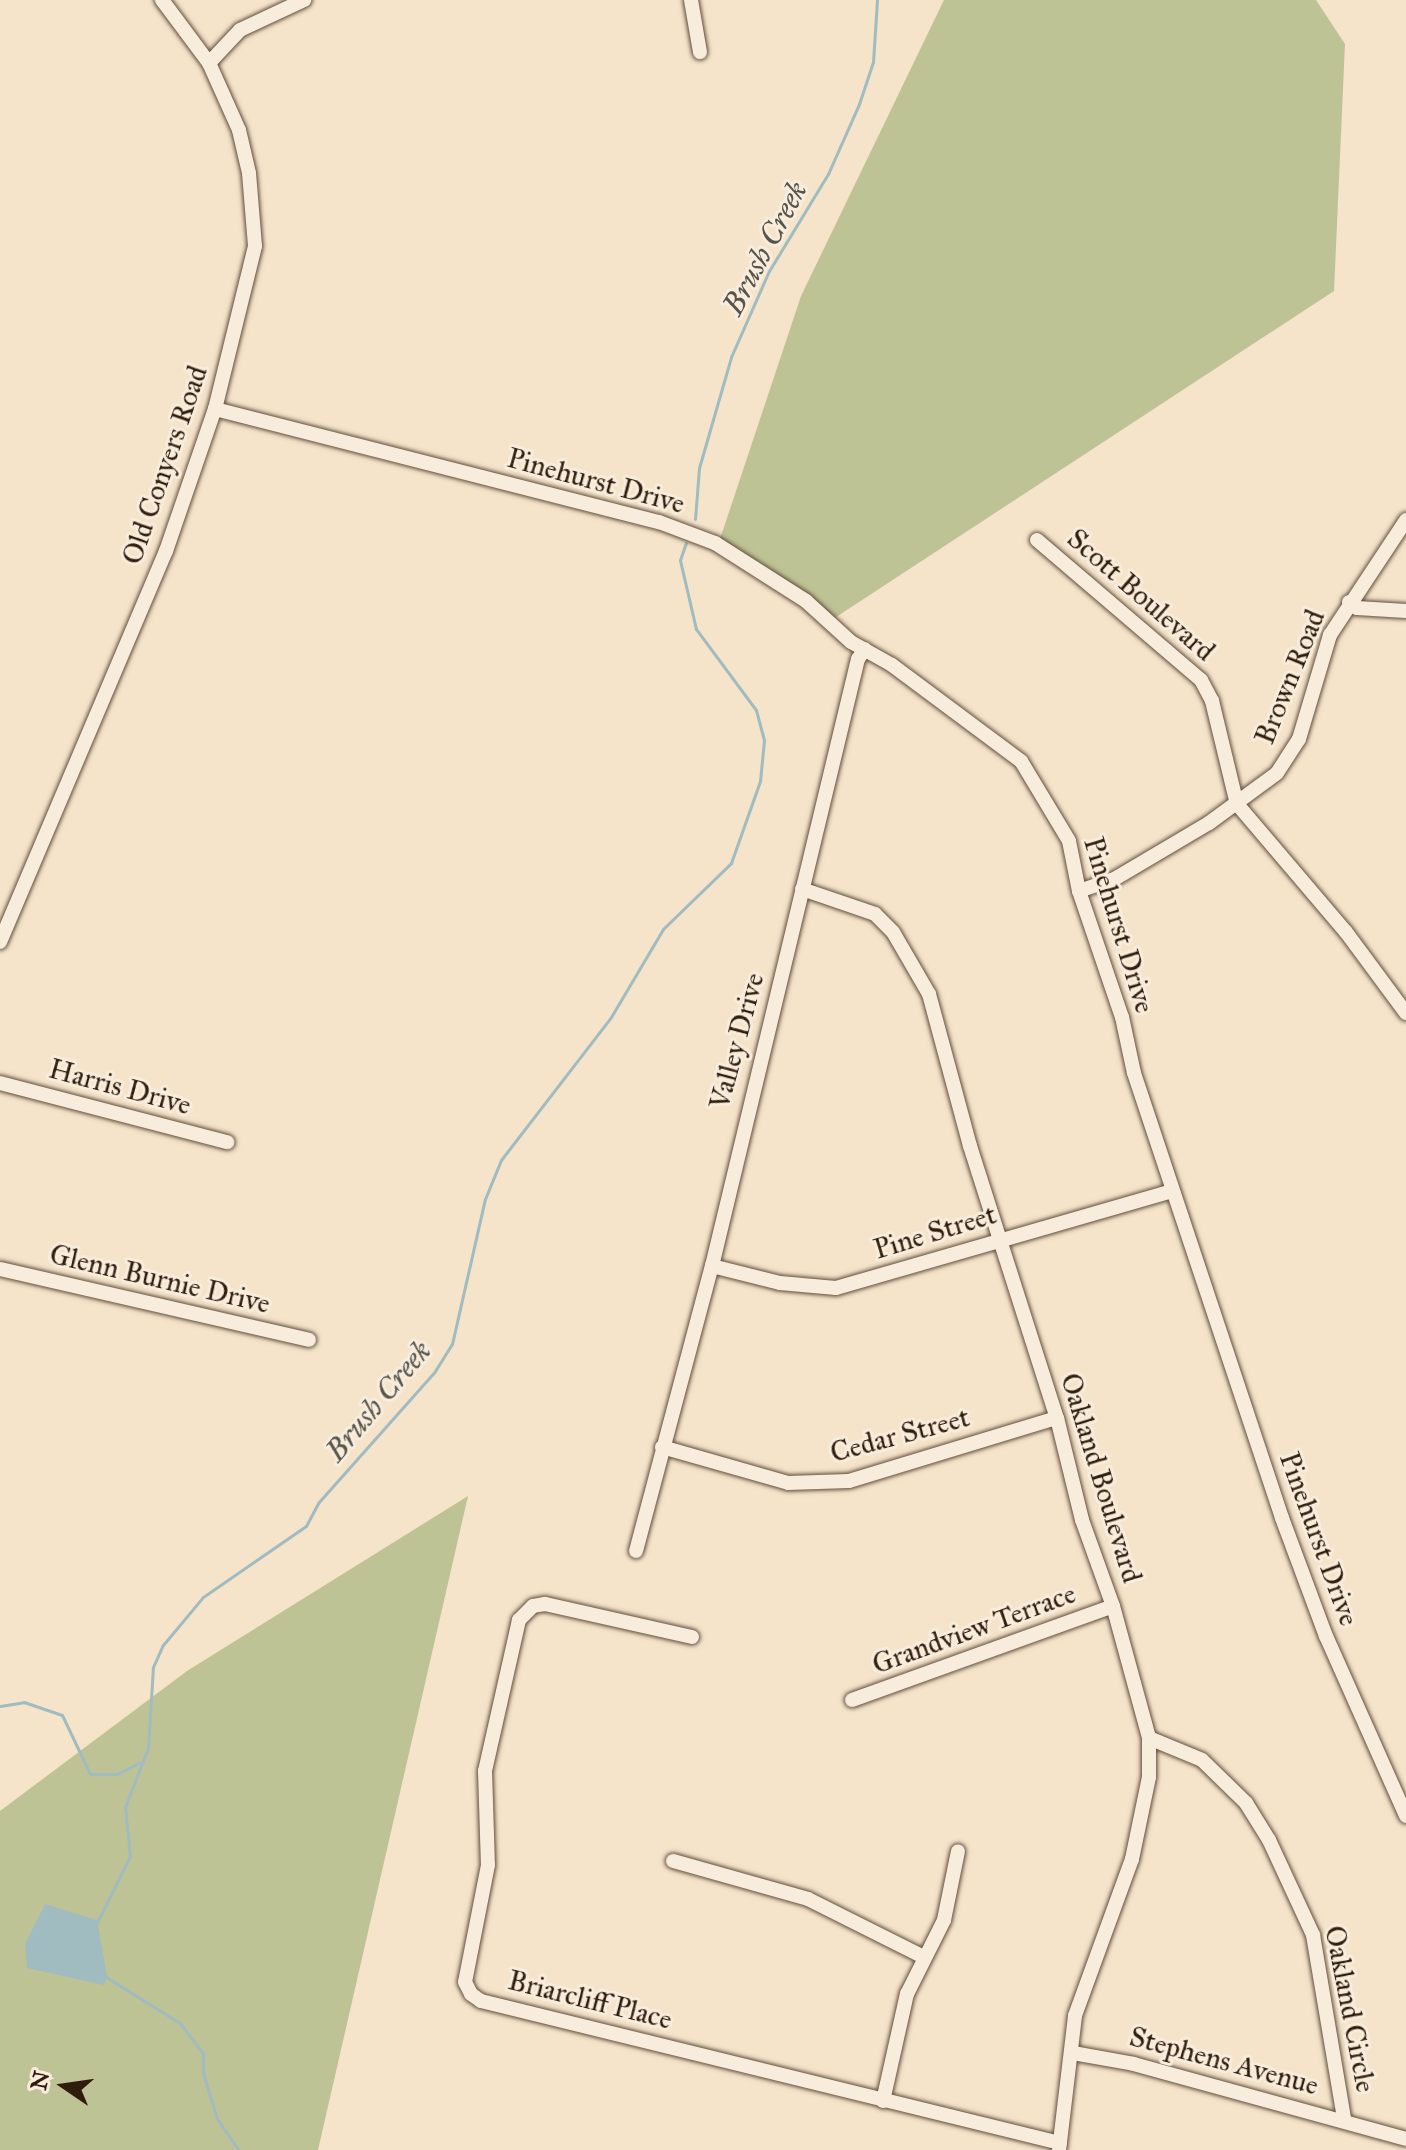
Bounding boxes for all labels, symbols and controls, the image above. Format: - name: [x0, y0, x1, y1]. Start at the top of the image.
- water label: Brush Creek: [715, 175, 815, 321]
- street label: Old Conyers Road: [115, 361, 215, 569]
- street label: Pinehurst Drive: [504, 441, 688, 521]
- street label: Scott Boulevard: [1060, 522, 1222, 668]
- street label: Brown Road: [1248, 605, 1332, 749]
- street label: Pinehurst Drive: [1076, 833, 1162, 1017]
- street label: Valley Drive: [703, 969, 771, 1113]
- street label: Harris Drive: [45, 1052, 195, 1122]
- street label: Pine Street: [870, 1197, 1000, 1267]
- street label: Glenn Burnie Drive: [47, 1237, 273, 1321]
- water label: Brush Creek: [317, 1334, 439, 1468]
- street label: Oakland Boulevard: [1053, 1369, 1149, 1587]
- street label: Cedar Street: [827, 1400, 973, 1470]
- street label: Pinehurst Drive: [1272, 1448, 1366, 1630]
- street label: Grandview Terrace: [868, 1577, 1080, 1681]
- street label: Oakland Circle: [1317, 1923, 1383, 2095]
- street label: Briarcliff Place: [505, 1963, 675, 2037]
- street label: Stephens Avenue: [1126, 2020, 1322, 2102]
- north arrow: [24, 2046, 104, 2126]
- text: N: [25, 2068, 55, 2093]

